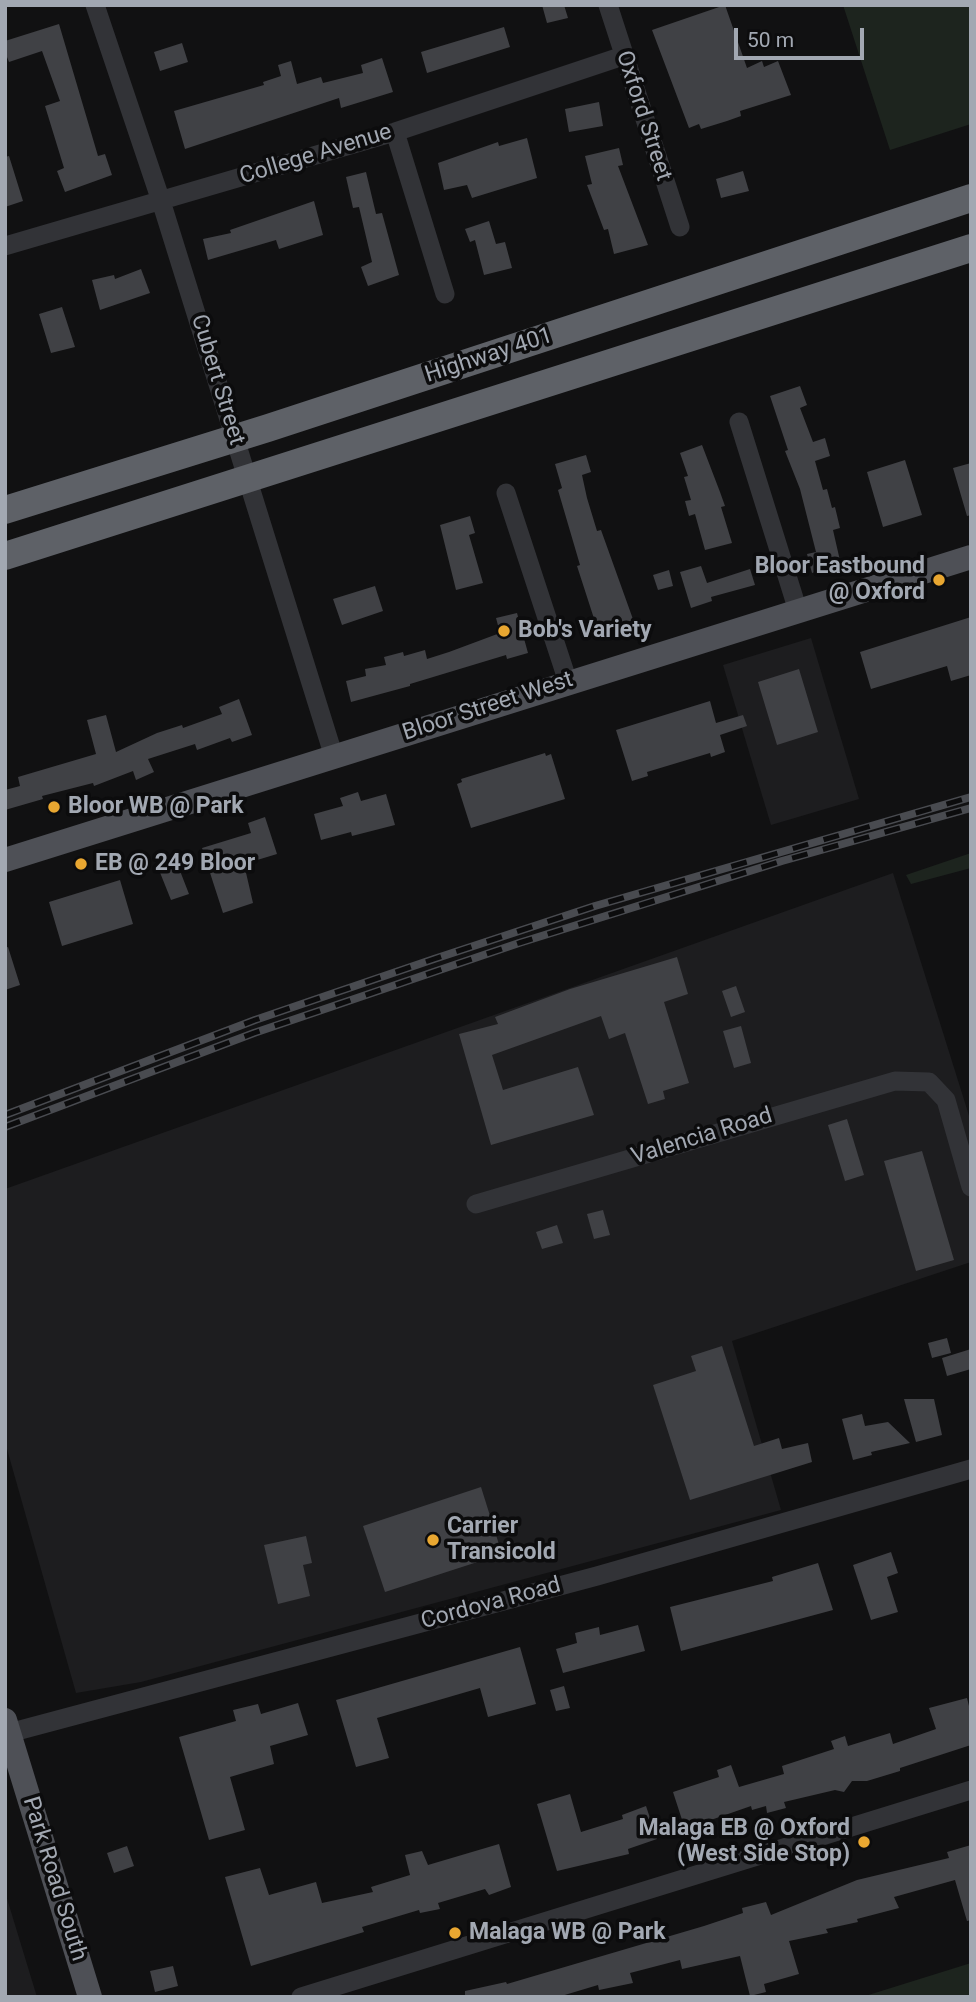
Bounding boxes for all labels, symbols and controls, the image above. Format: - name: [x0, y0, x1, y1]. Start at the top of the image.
- scale bar: [738, 14, 867, 58]
- text: 50 m: [747, 28, 794, 52]
- street label: Oxford Street: [609, 47, 677, 185]
- street label: College Avenue: [237, 119, 395, 191]
- street label: Cubert Street: [184, 311, 250, 449]
- street label: Highway 401: [422, 322, 556, 390]
- place label: Bloor Eastbound @ Oxford: [755, 553, 925, 607]
- marker: Bloor Eastbound @ Oxford: [931, 572, 947, 588]
- place label: Bob's Variety: [518, 617, 652, 645]
- marker: Bob's Variety: [496, 623, 512, 639]
- street label: Bloor Street West: [399, 666, 577, 748]
- place label: Bloor WB @ Park: [68, 793, 243, 821]
- marker: Bloor WB @ Park: [46, 799, 62, 815]
- place label: EB @ 249 Bloor: [95, 850, 255, 878]
- marker: EB @ 249 Bloor: [73, 856, 89, 872]
- street label: Valencia Road: [628, 1102, 776, 1172]
- place label: Carrier Transicold: [447, 1513, 556, 1567]
- marker: Carrier Transicold: [425, 1532, 441, 1548]
- street label: Cordova Road: [418, 1572, 564, 1636]
- street label: Park Road South: [16, 1794, 92, 1964]
- place label: Malaga EB @ Oxford (West Side Stop): [638, 1815, 850, 1869]
- marker: Malaga EB @ Oxford (West Side Stop): [856, 1834, 872, 1850]
- place label: Malaga WB @ Park: [469, 1919, 666, 1947]
- marker: Malaga WB @ Park: [447, 1925, 463, 1941]

